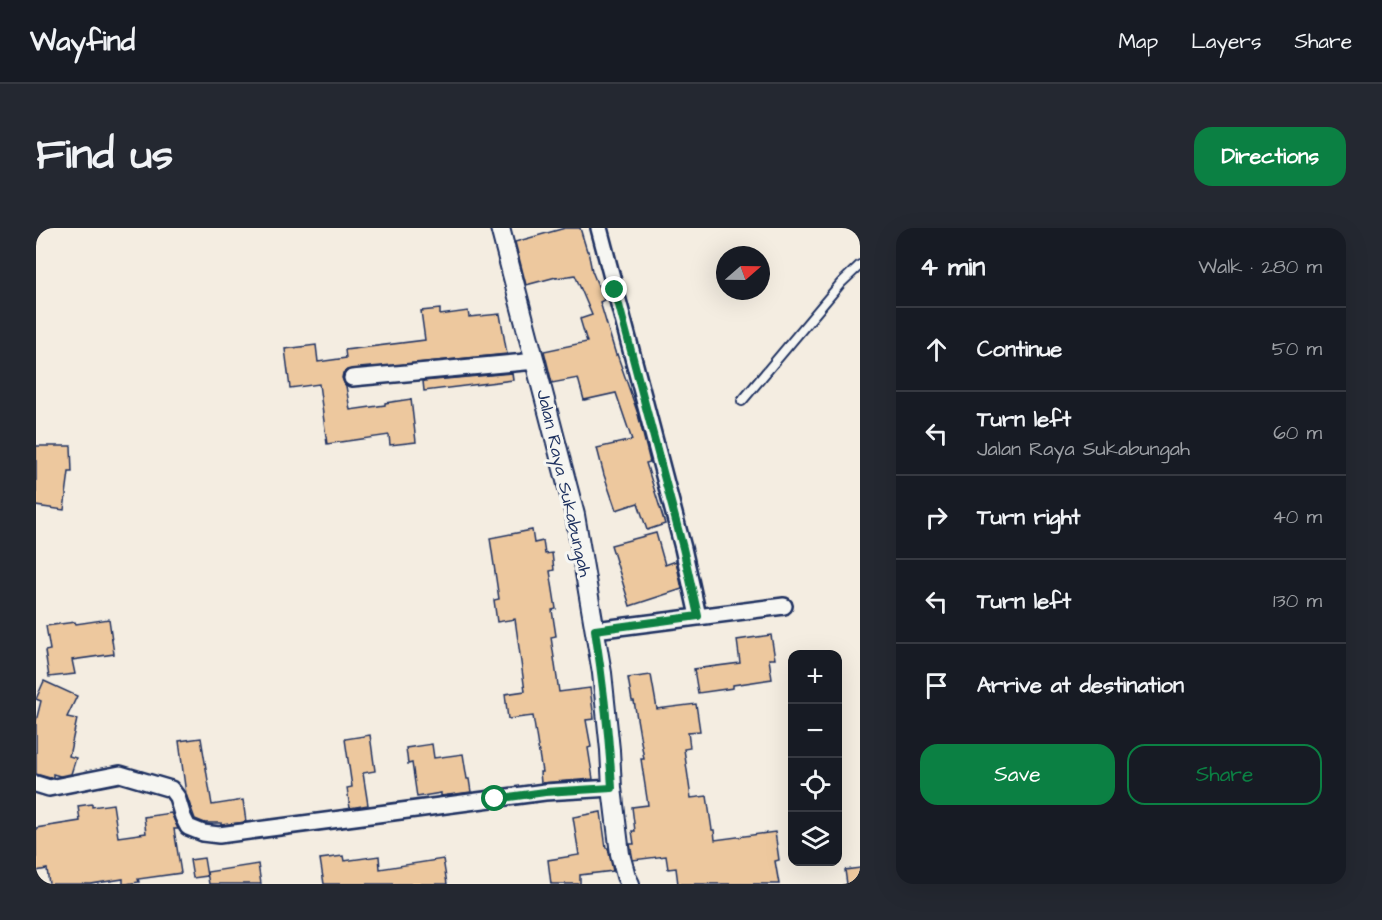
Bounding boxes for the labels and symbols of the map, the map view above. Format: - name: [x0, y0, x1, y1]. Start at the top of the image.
- north arrow: [716, 246, 770, 300]
- route end: [601, 276, 627, 302]
- street label: Jalan Raya Sukabungah: [529, 387, 598, 579]
- route start: [481, 785, 507, 811]

